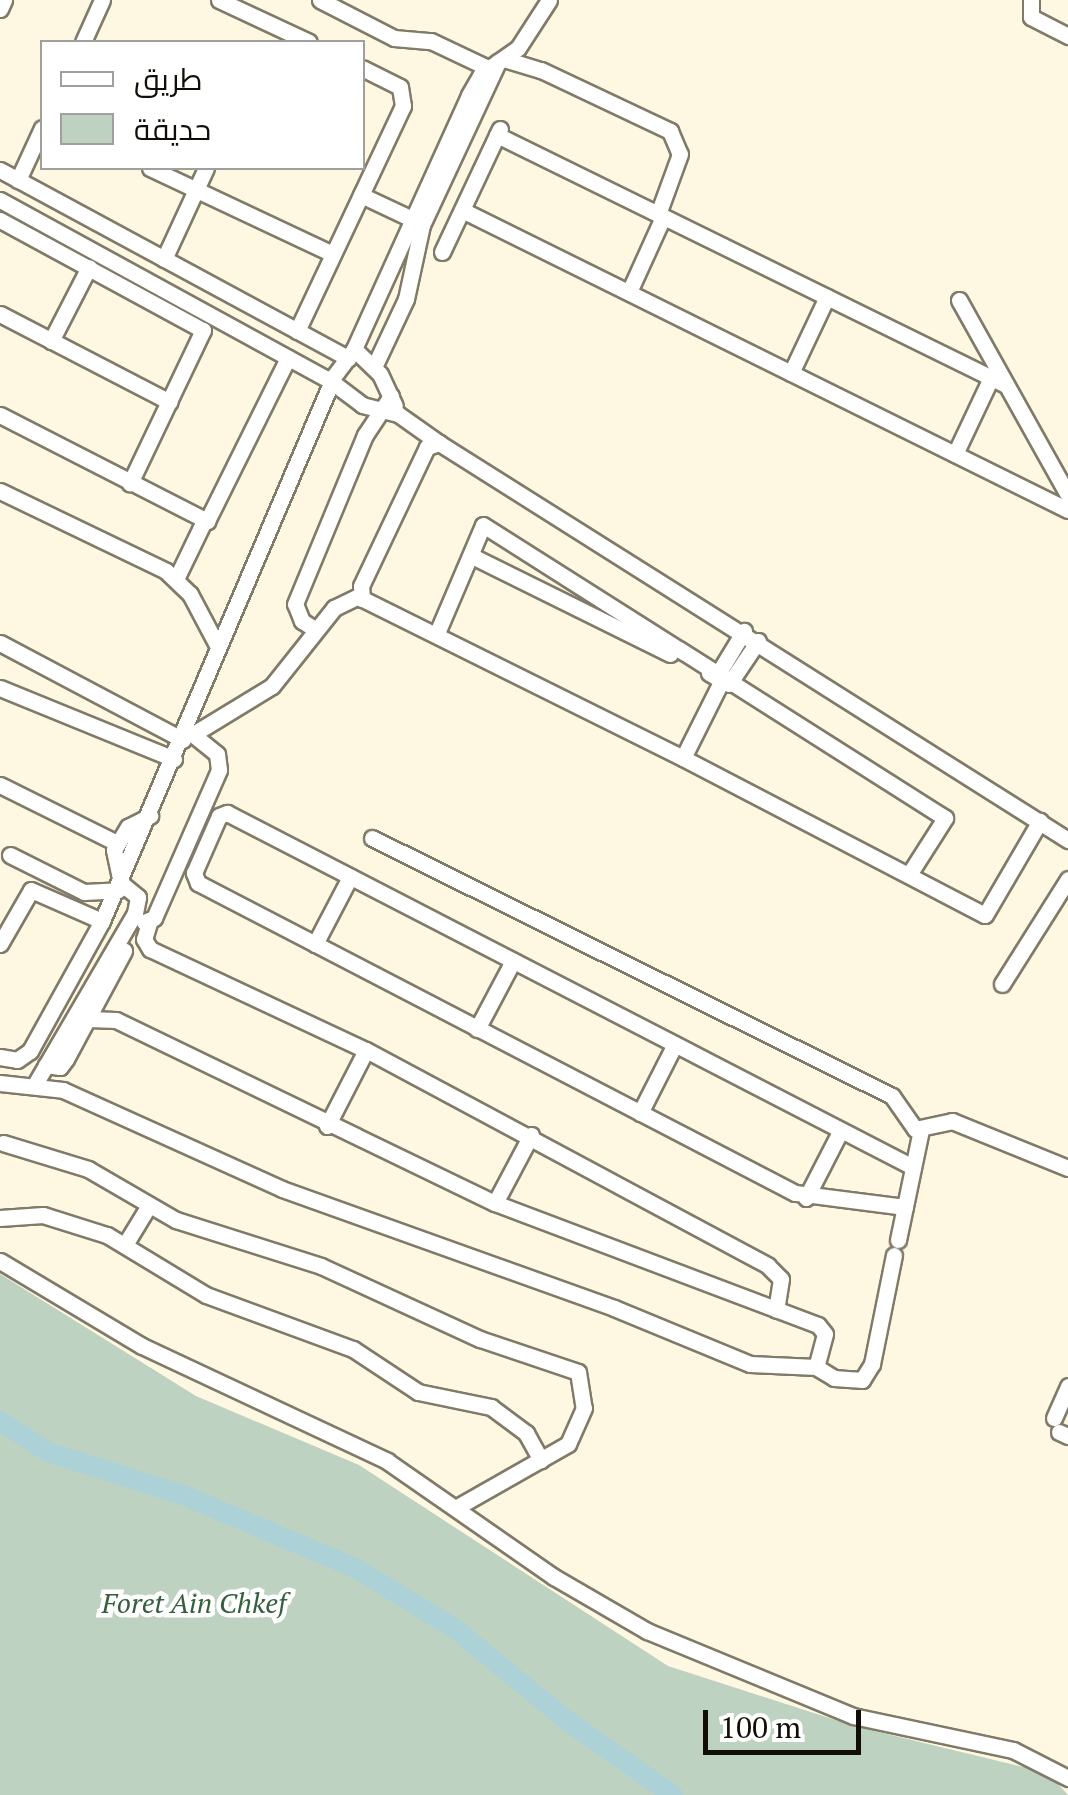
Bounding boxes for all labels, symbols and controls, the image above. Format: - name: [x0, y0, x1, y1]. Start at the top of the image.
- legend: [40, 40, 365, 170]
- text: طريق: [134, 59, 203, 99]
- text: حديقة: [134, 109, 211, 149]
- park label: Foret Ain Chkef: [102, 1586, 286, 1620]
- scale bar: [708, 1690, 866, 1752]
- text: 100 m: [720, 1707, 801, 1747]

